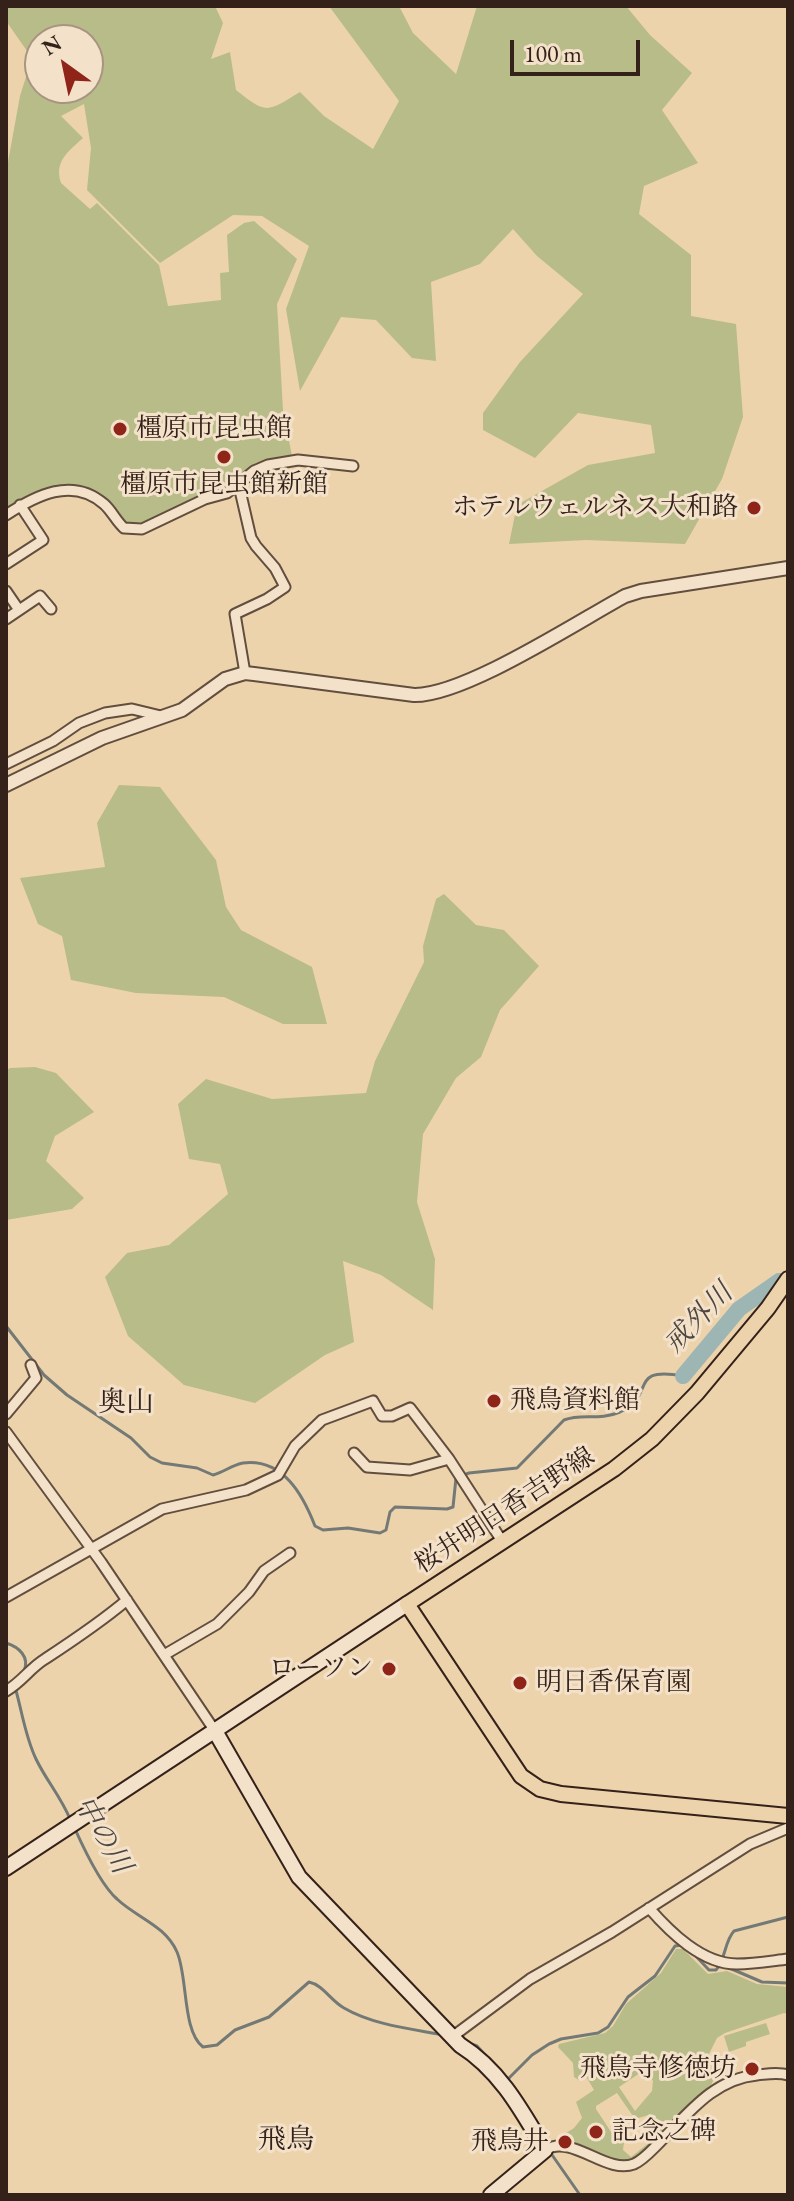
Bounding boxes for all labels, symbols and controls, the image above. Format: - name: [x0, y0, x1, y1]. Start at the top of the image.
- north arrow: [24, 24, 104, 104]
- scale bar: [514, 24, 644, 74]
- text: N: [36, 28, 67, 62]
- text: 100 m: [524, 38, 582, 69]
- place label: 橿原市昆虫館: [136, 413, 292, 445]
- marker: 橿原市昆虫館: [111, 420, 129, 438]
- marker: 橿原市昆虫館新館: [215, 448, 233, 466]
- place label: 橿原市昆虫館新館: [120, 469, 328, 501]
- place label: ホテルウェルネス大和路: [452, 492, 738, 524]
- marker: ホテルウェルネス大和路: [745, 499, 763, 517]
- water label: 戒外川: [658, 1277, 740, 1361]
- place label: 飛鳥資料館: [510, 1385, 640, 1417]
- district label: 奥山: [98, 1386, 154, 1420]
- marker: 飛鳥資料館: [485, 1392, 503, 1410]
- street label: 桜井明日香吉野線: [409, 1441, 601, 1581]
- place label: ローソン: [269, 1653, 373, 1685]
- marker: ローソン: [380, 1660, 398, 1678]
- place label: 明日香保育園: [536, 1667, 692, 1699]
- marker: 明日香保育園: [511, 1674, 529, 1692]
- water label: 中の川: [66, 1790, 138, 1880]
- place label: 飛鳥寺修徳坊: [580, 2053, 736, 2085]
- marker: 飛鳥寺修徳坊: [743, 2060, 761, 2078]
- place label: 記念之碑: [612, 2116, 716, 2148]
- district label: 飛鳥: [258, 2123, 314, 2157]
- marker: 記念之碑: [587, 2123, 605, 2141]
- place label: 飛鳥井: [471, 2126, 549, 2158]
- marker: 飛鳥井: [556, 2133, 574, 2151]

